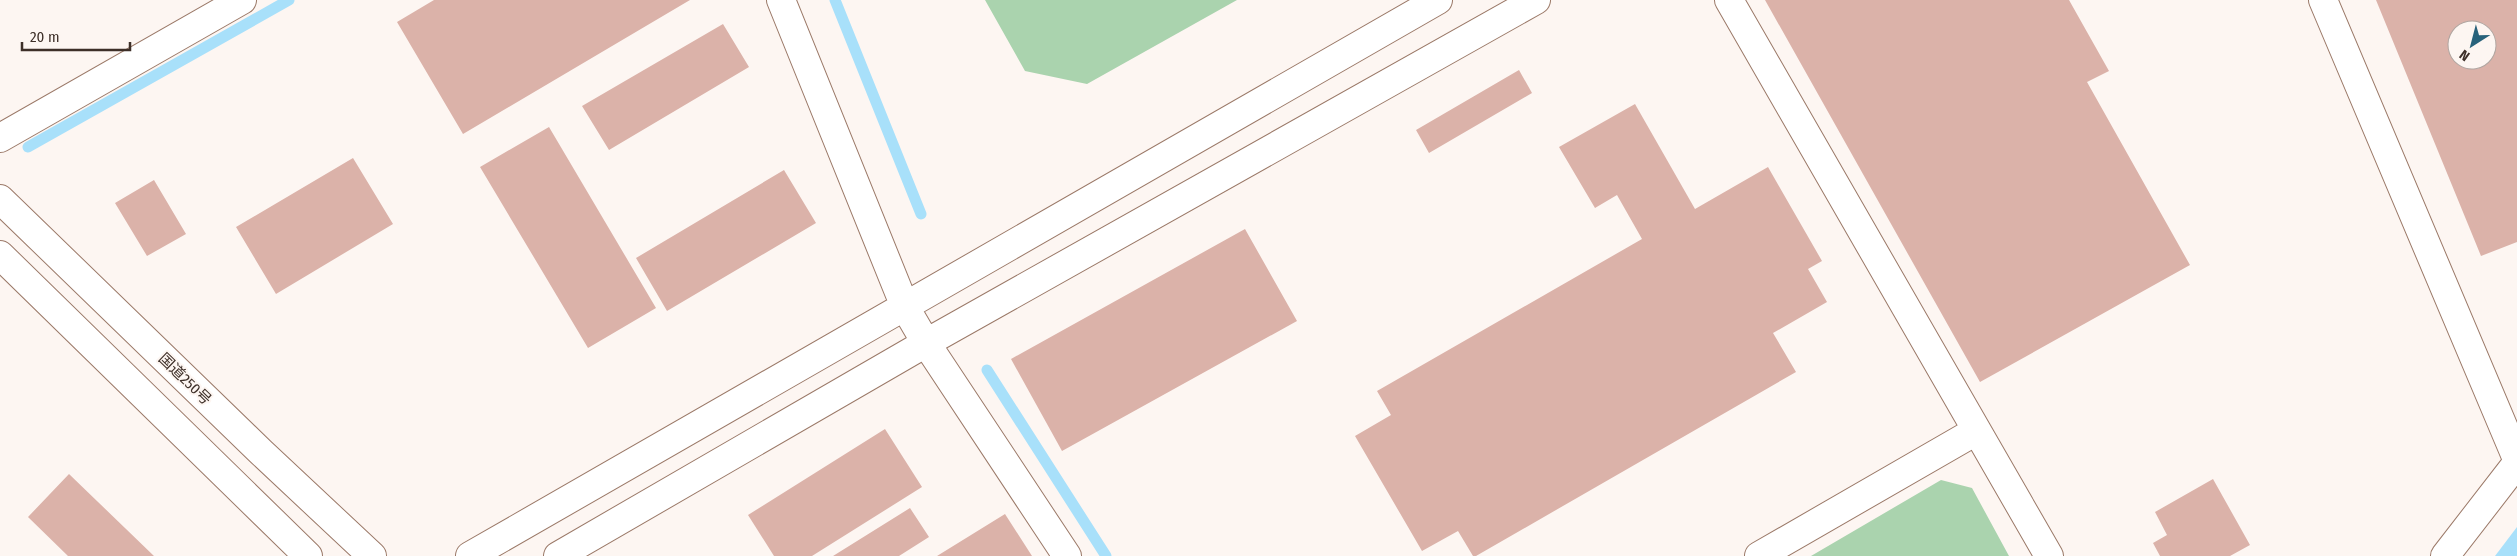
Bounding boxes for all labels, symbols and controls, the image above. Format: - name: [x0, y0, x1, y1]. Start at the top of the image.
- scale bar: [22, 20, 130, 52]
- north arrow: [2447, 20, 2497, 70]
- text: 20 m: [30, 28, 60, 46]
- text: N: [2456, 46, 2473, 64]
- street label: 国道250号: [155, 349, 215, 409]

